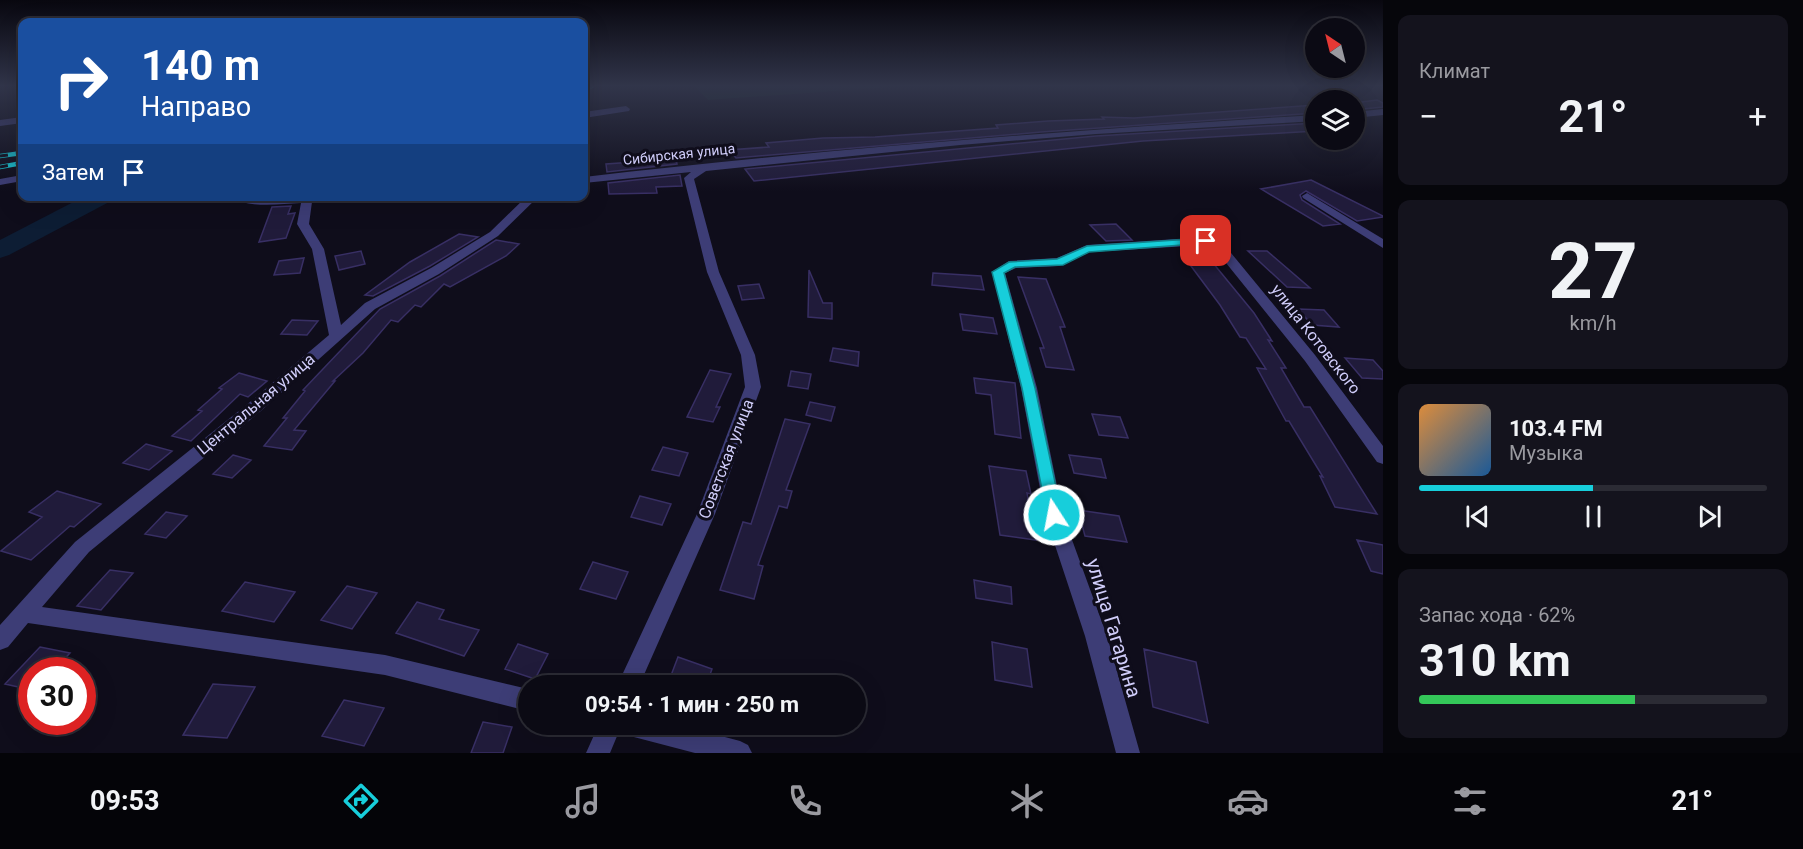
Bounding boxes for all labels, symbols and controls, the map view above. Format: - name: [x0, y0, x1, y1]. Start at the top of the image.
- north arrow: [1305, 18, 1365, 78]
- map controls: [1305, 18, 1365, 150]
- text: 140 m: [141, 41, 260, 90]
- icon: right: [42, 42, 120, 120]
- text: Климат: [1419, 59, 1490, 83]
- button: layers: [1305, 90, 1365, 150]
- text: 21°: [1558, 90, 1628, 143]
- text: Направо: [141, 91, 251, 123]
- text: −: [1419, 97, 1438, 136]
- text: +: [1748, 97, 1767, 136]
- street label: Сибирская улица: [622, 140, 736, 168]
- icon: arrive: [117, 156, 150, 189]
- text: Затем: [42, 160, 105, 185]
- pin: [1180, 215, 1231, 266]
- icon: arrive: [1189, 224, 1222, 257]
- text: 27: [1548, 226, 1638, 317]
- street label: улица Котовского: [1267, 280, 1365, 398]
- text: km/h: [1570, 311, 1616, 335]
- street label: Центральная улица: [193, 349, 319, 459]
- street label: Советская улица: [694, 397, 758, 521]
- text: 103.4 FM: [1509, 416, 1603, 441]
- text: Музыка: [1509, 441, 1583, 465]
- position arrow: [1022, 483, 1086, 547]
- icon: previous: [1461, 500, 1494, 533]
- icon: pause: [1577, 500, 1610, 533]
- icon: next: [1693, 500, 1726, 533]
- street label: улица Гагарина: [1081, 556, 1147, 700]
- text: Запас хода · 62%: [1419, 603, 1575, 627]
- text: 310 km: [1419, 634, 1571, 687]
- speed limit sign: 30: [18, 657, 96, 735]
- text: 09:54 · 1 мин · 250 m: [585, 692, 799, 717]
- icon: directions: [340, 780, 382, 822]
- icon: music: [562, 780, 604, 822]
- icon: phone: [784, 780, 826, 822]
- icon: climate: [1006, 780, 1048, 822]
- icon: car: [1227, 780, 1269, 822]
- icon: filters: [1449, 780, 1491, 822]
- text: 09:53: [90, 785, 160, 817]
- text: 21°: [1671, 785, 1713, 817]

